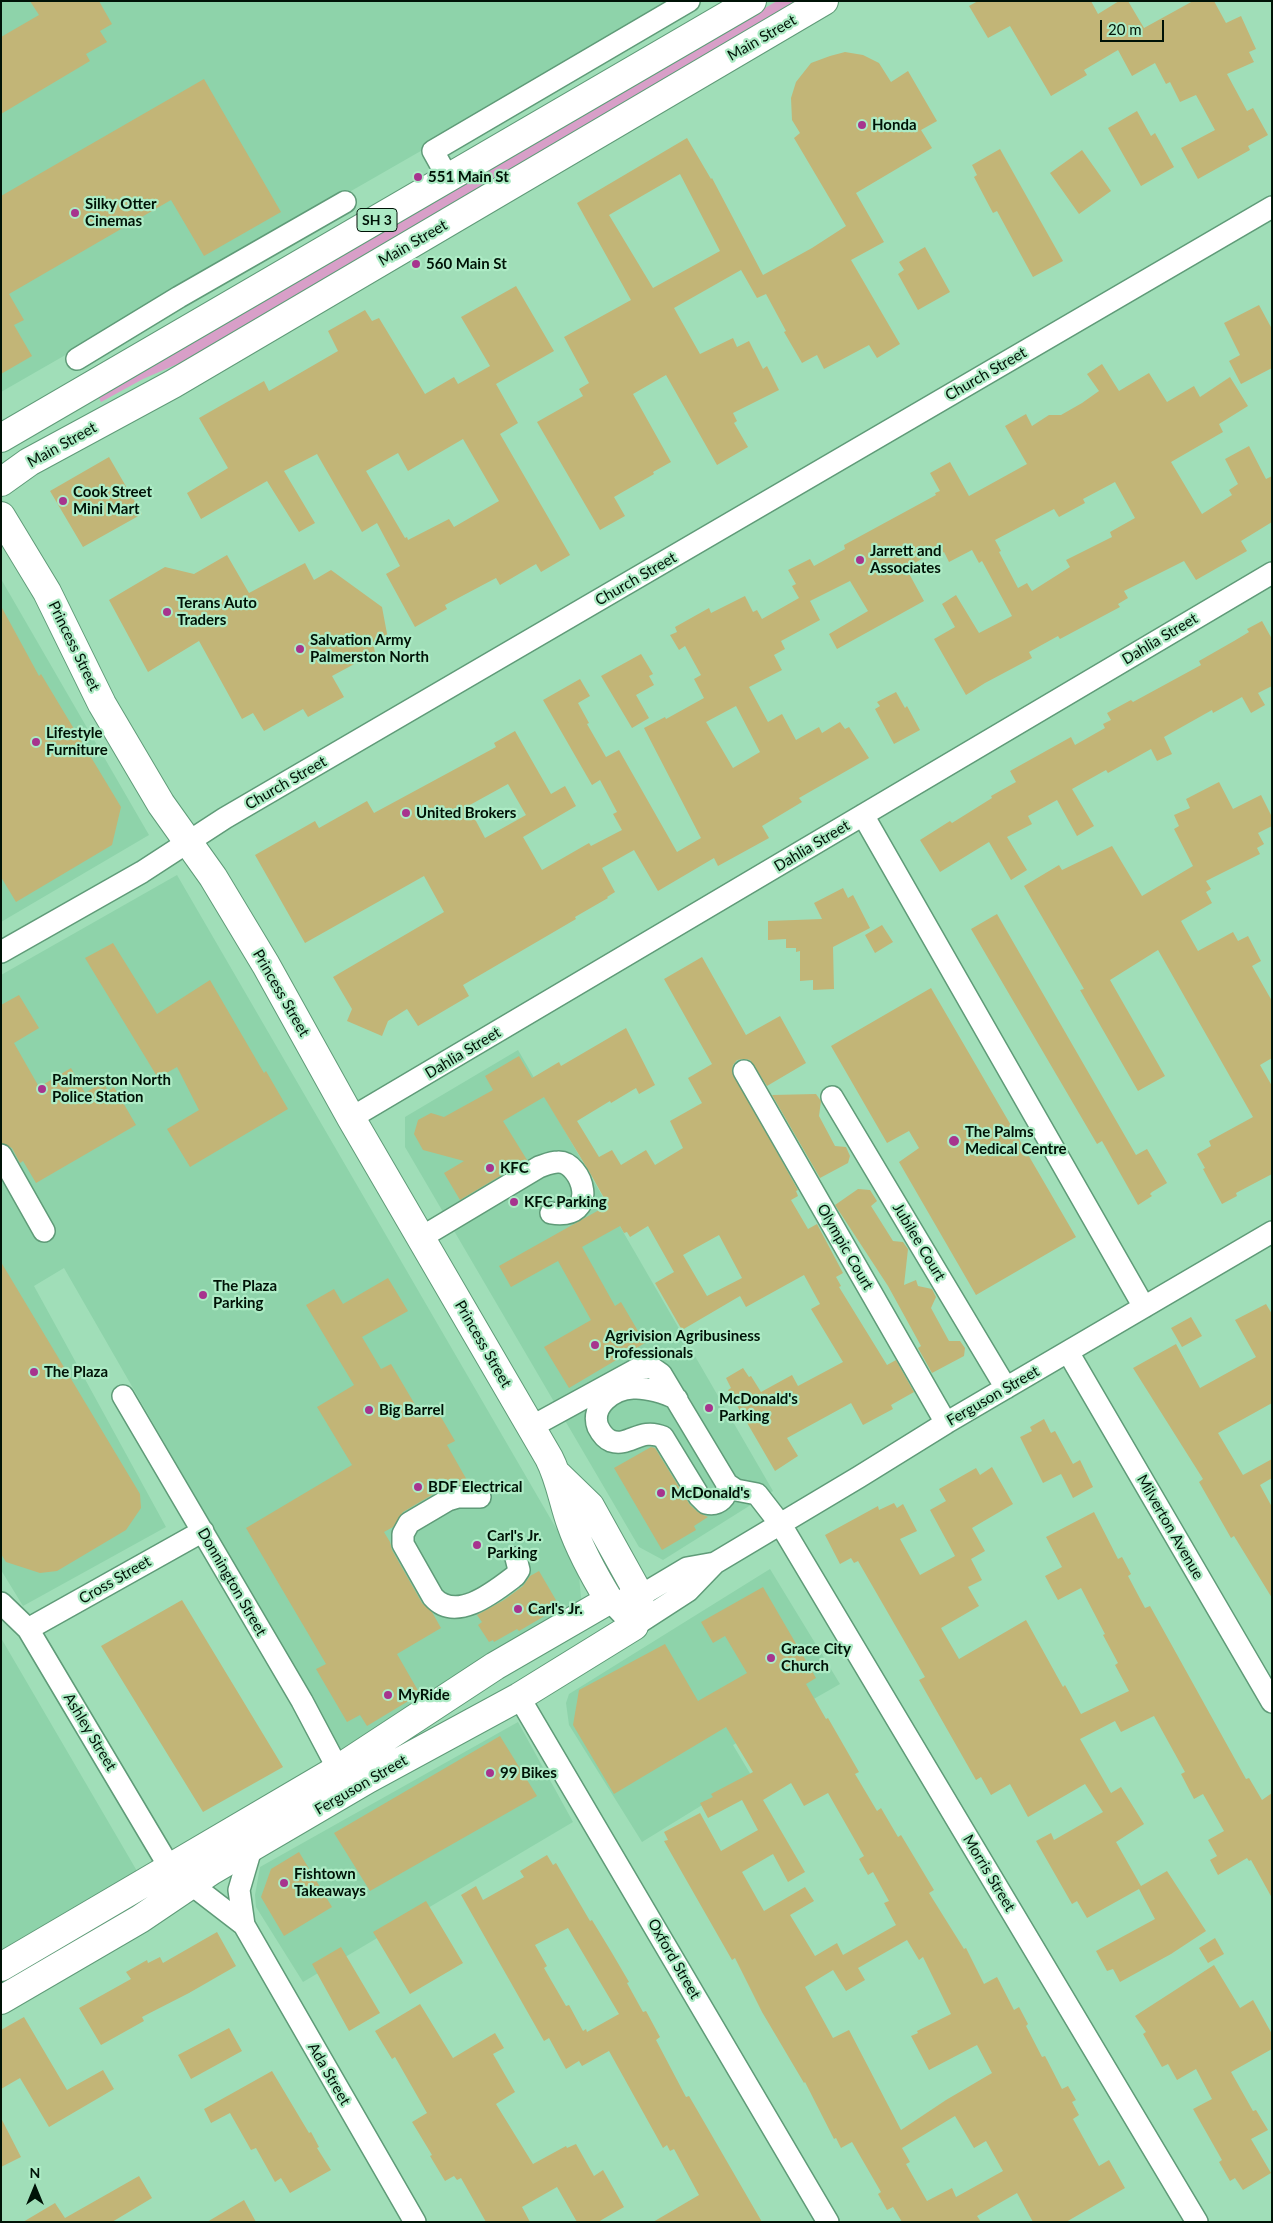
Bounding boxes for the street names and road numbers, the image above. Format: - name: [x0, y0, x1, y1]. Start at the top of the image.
- street label: Main Street: [724, 11, 800, 65]
- road number: SH 3: [357, 208, 397, 232]
- street label: Main Street: [375, 216, 451, 270]
- street label: Church Street: [942, 344, 1030, 404]
- street label: Main Street: [24, 419, 100, 471]
- street label: Church Street: [592, 549, 680, 609]
- street label: Princess Street: [45, 598, 103, 694]
- street label: Dahlia Street: [1119, 609, 1201, 669]
- street label: Church Street: [242, 753, 330, 813]
- street label: Dahlia Street: [771, 816, 853, 876]
- street label: Princess Street: [249, 946, 313, 1040]
- street label: Dahlia Street: [422, 1023, 504, 1083]
- street label: Jubilee Court: [889, 1200, 949, 1284]
- street label: Olympic Court: [813, 1201, 877, 1293]
- street label: Princess Street: [451, 1297, 515, 1391]
- street label: Ferguson Street: [944, 1362, 1042, 1430]
- street label: Milverton Avenue: [1133, 1472, 1207, 1582]
- street label: Donnington Street: [194, 1525, 270, 1639]
- street label: Cross Street: [76, 1552, 154, 1608]
- street label: Ashley Street: [60, 1690, 120, 1774]
- street label: Ferguson Street: [312, 1751, 410, 1819]
- street label: Morris Street: [959, 1831, 1019, 1915]
- street label: Oxford Street: [644, 1916, 704, 2002]
- street label: Ada Street: [304, 2040, 354, 2108]

